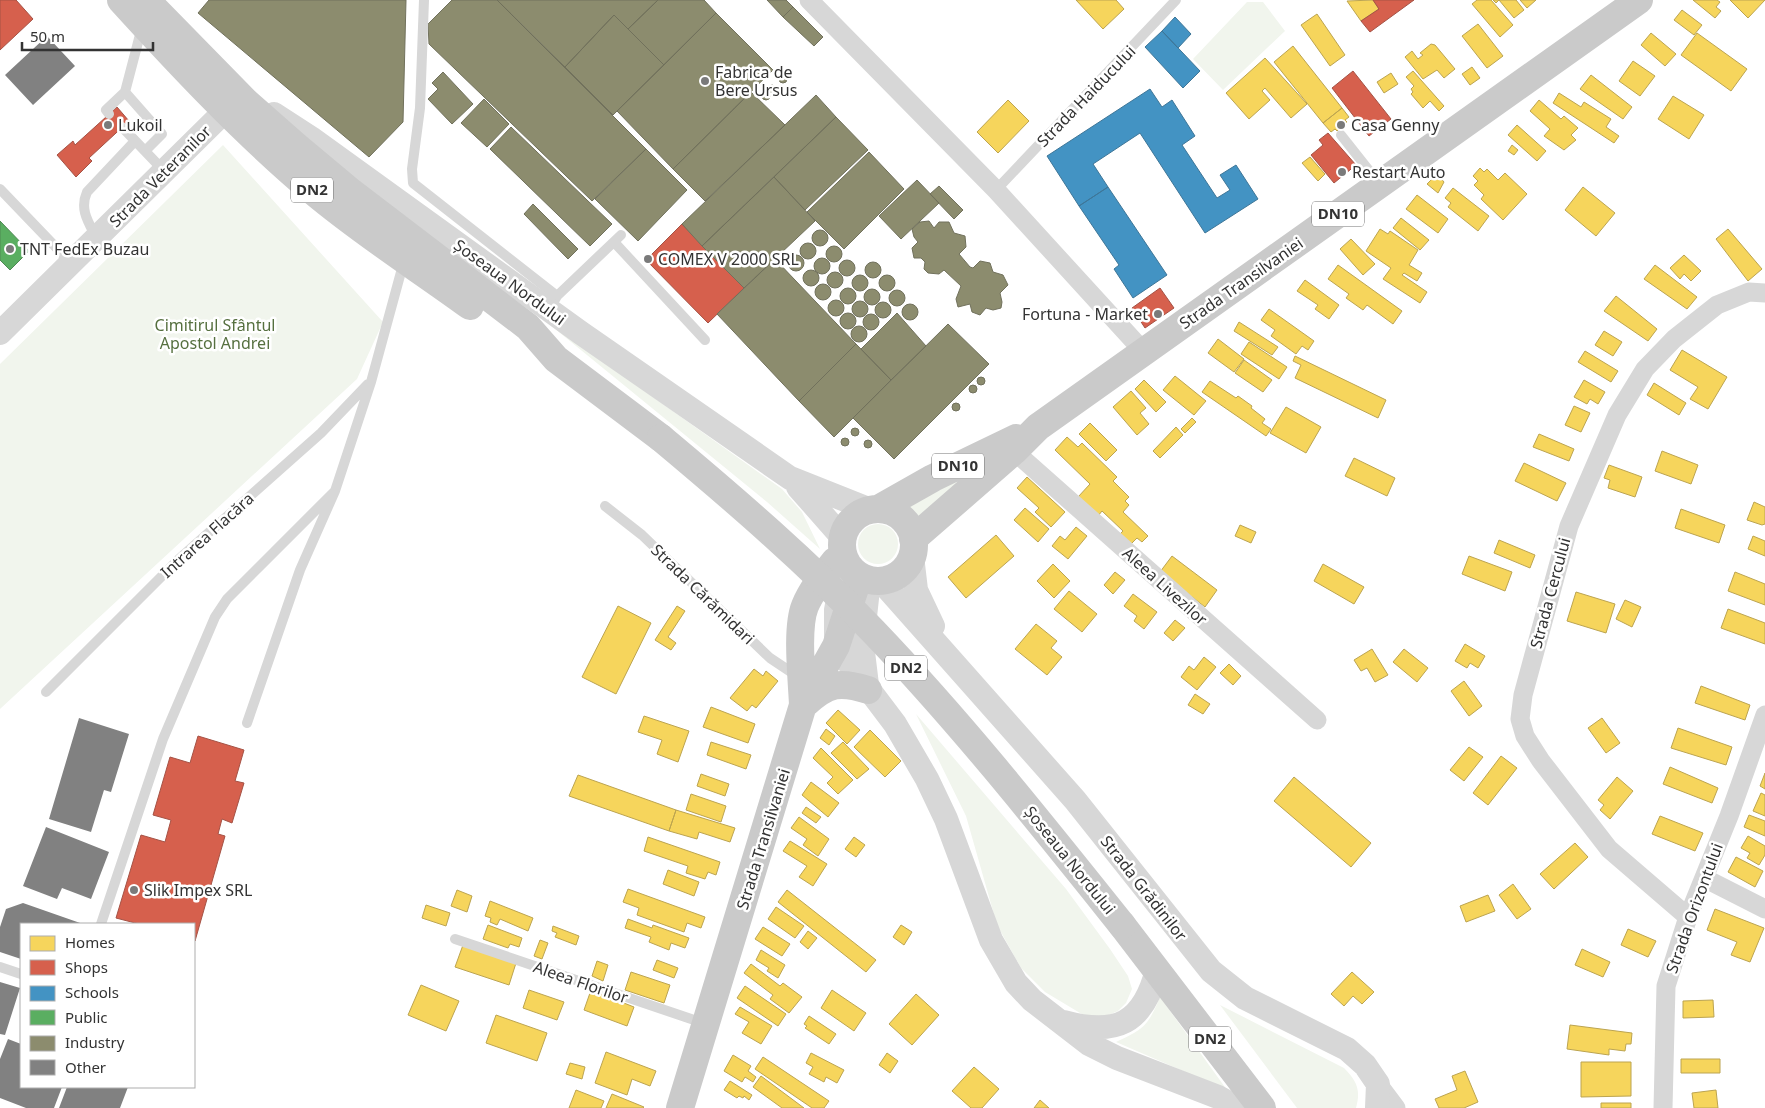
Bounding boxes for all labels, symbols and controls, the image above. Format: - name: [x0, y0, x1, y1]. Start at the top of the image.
- scale bar: [22, 20, 154, 52]
- text: 50 m: [30, 26, 65, 46]
- street label: Strada Haiducului: [1032, 40, 1140, 152]
- place label: Fabrica de Bere Ursus: [715, 61, 797, 101]
- marker: Fabrica de Bere Ursus: [699, 75, 711, 87]
- place label: Lukoil: [118, 114, 163, 136]
- place label: Casa Genny: [1351, 114, 1440, 136]
- marker: Lukoil: [102, 119, 114, 131]
- marker: Casa Genny: [1335, 119, 1347, 131]
- street label: Strada Veteranilor: [104, 120, 216, 232]
- place label: Restart Auto: [1352, 161, 1446, 183]
- marker: Restart Auto: [1336, 166, 1348, 178]
- road number: DN2: [291, 178, 333, 202]
- road number: DN10: [1312, 202, 1364, 226]
- street label: Strada Transilvaniei: [1175, 232, 1307, 334]
- street label: Șoseaua Nordului: [450, 234, 570, 330]
- place label: TNT FedEx Buzau: [20, 238, 149, 260]
- marker: TNT FedEx Buzau: [4, 243, 16, 255]
- place label: COMEX V 2000 SRL: [658, 248, 799, 270]
- marker: COMEX V 2000 SRL: [642, 253, 654, 265]
- place label: Fortuna - Market: [1022, 303, 1148, 325]
- marker: Fortuna - Market: [1152, 308, 1164, 320]
- park label: Cimitirul Sfântul Apostol Andrei: [155, 314, 275, 354]
- road number: DN10: [932, 454, 984, 478]
- street label: Intrarea Flacăra: [156, 487, 258, 583]
- street label: Strada Cercului: [1525, 535, 1575, 651]
- street label: Strada Cărămidari: [647, 539, 759, 649]
- street label: Aleea Livezilor: [1118, 542, 1212, 630]
- road number: DN2: [885, 656, 927, 680]
- street label: Strada Transilvaniei: [731, 766, 795, 912]
- street label: Șoseaua Nordului: [1020, 801, 1120, 919]
- street label: Strada Grădinilor: [1096, 831, 1192, 946]
- street label: Strada Orizontului: [1660, 840, 1728, 976]
- place label: Slik Impex SRL: [144, 879, 252, 901]
- marker: Slik Impex SRL: [128, 884, 140, 896]
- legend: [20, 923, 195, 1088]
- text: Homes: [65, 932, 115, 952]
- street label: Aleea Florilor: [531, 956, 632, 1009]
- text: Shops: [65, 957, 108, 977]
- text: Schools: [65, 982, 119, 1002]
- text: Public: [65, 1007, 108, 1027]
- road number: DN2: [1189, 1026, 1231, 1052]
- text: Industry: [65, 1032, 125, 1052]
- text: Other: [65, 1057, 106, 1077]

